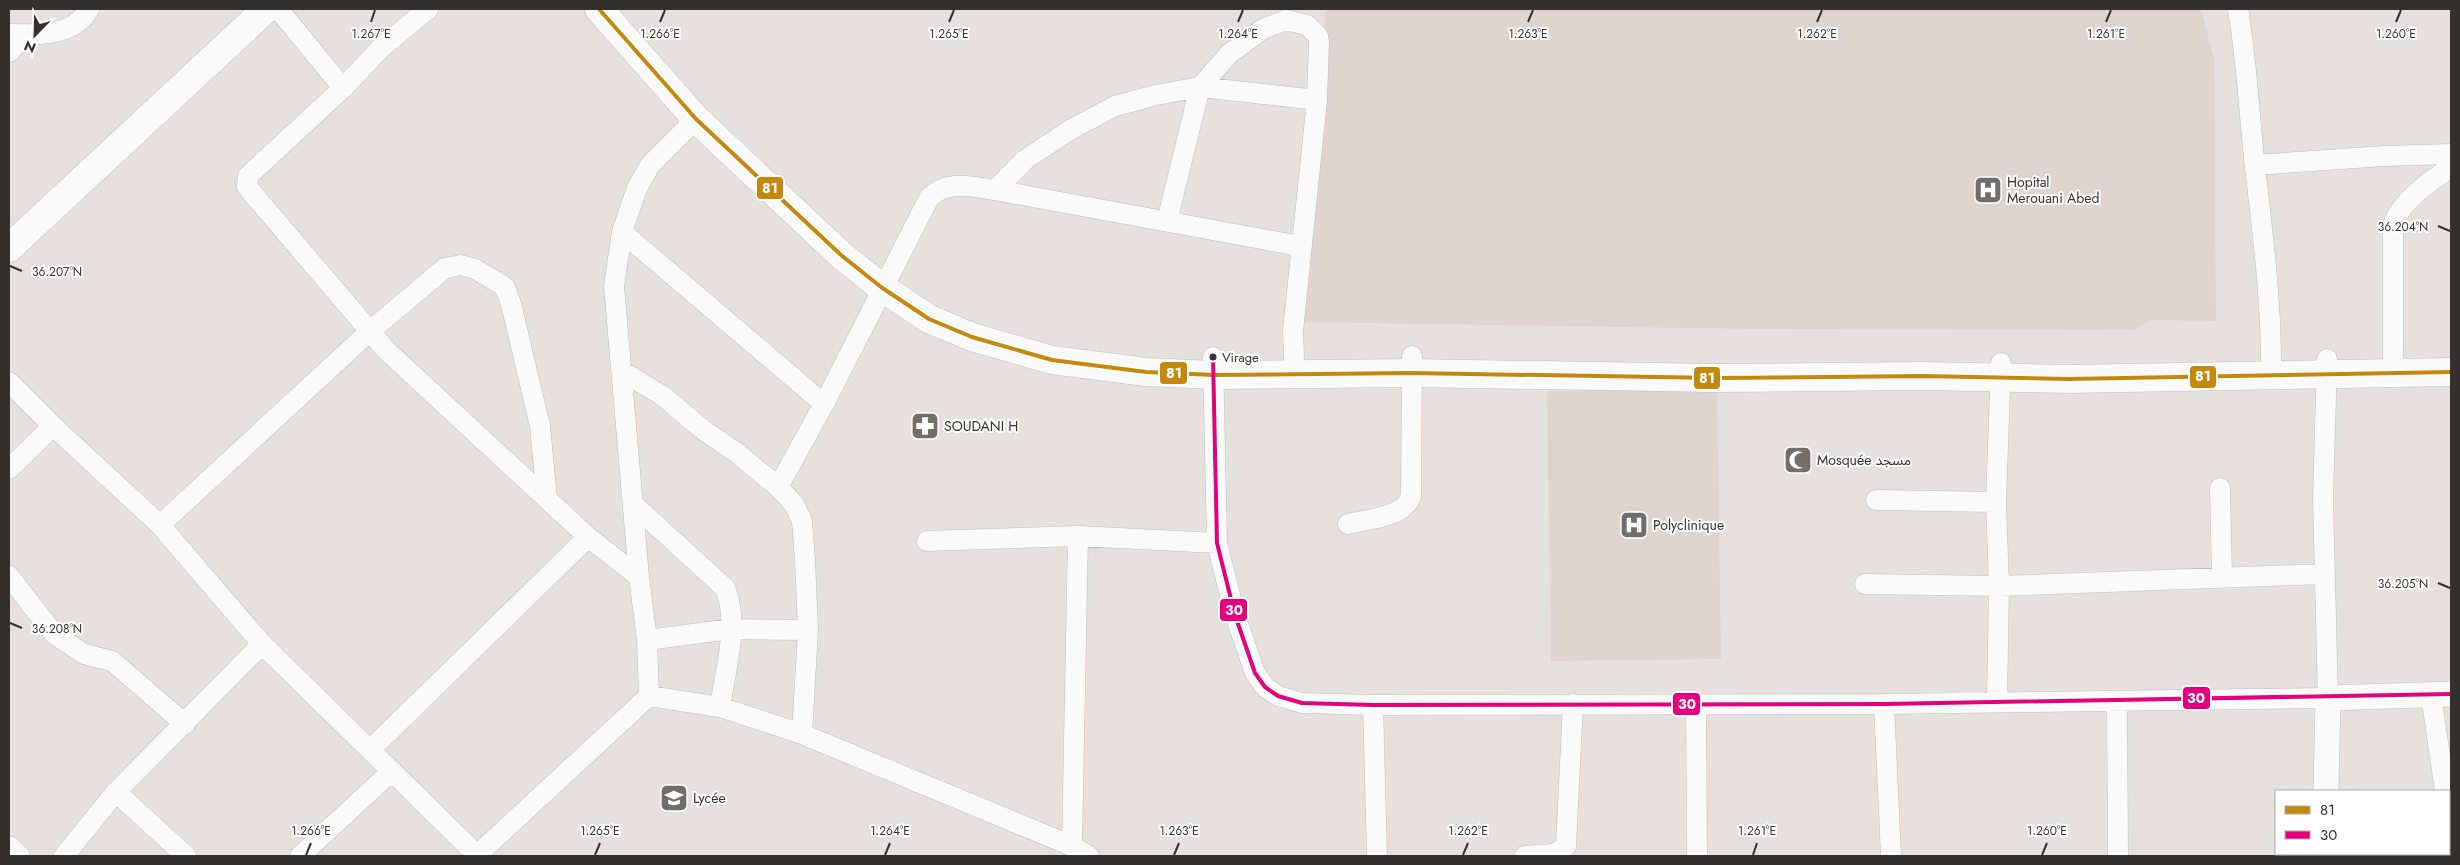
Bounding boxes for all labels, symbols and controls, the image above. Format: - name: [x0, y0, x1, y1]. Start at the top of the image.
- north arrow: [10, 10, 60, 60]
- text: 1.267°E: [352, 25, 390, 43]
- text: 1.266°E: [640, 25, 680, 43]
- text: 1.265°E: [929, 25, 969, 43]
- text: 1.264°E: [1218, 25, 1258, 43]
- text: 1.263°E: [1508, 25, 1548, 43]
- text: 1.262°E: [1797, 25, 1837, 43]
- text: 1.261°E: [2087, 25, 2125, 43]
- text: 1.260°E: [2376, 25, 2416, 43]
- text: N: [21, 36, 39, 58]
- place label: Hopital Merouani Abed: [2007, 172, 2099, 208]
- hospital icon: Hopital Merouani Abed: [1973, 175, 2003, 205]
- line badge: 81: [756, 176, 784, 200]
- text: 81: [762, 178, 778, 198]
- text: 36.204°N: [2378, 218, 2428, 236]
- text: 36.207°N: [32, 263, 82, 281]
- place label: Virage: [1222, 348, 1259, 367]
- marker: Virage: [1208, 352, 1218, 362]
- line badge: 81: [1159, 361, 1188, 385]
- text: 81: [1166, 363, 1182, 383]
- line badge: 81: [2189, 365, 2217, 389]
- line badge: 81: [1693, 366, 1721, 390]
- text: 81: [2195, 366, 2211, 386]
- text: 81: [1699, 368, 1715, 388]
- pharmacy icon: SOUDANI H: [910, 411, 940, 441]
- place label: SOUDANI H: [944, 416, 1018, 436]
- mosque icon: Mosquée مسجد: [1783, 445, 1813, 475]
- place label: Mosquée مسجد: [1817, 450, 1911, 470]
- hospital icon: Polyclinique: [1619, 510, 1649, 540]
- place label: Polyclinique: [1653, 515, 1724, 535]
- text: 36.205°N: [2378, 575, 2428, 593]
- line badge: 30: [1219, 598, 1248, 622]
- text: 30: [1225, 600, 1243, 620]
- text: 36.208°N: [32, 620, 82, 638]
- line badge: 30: [2182, 686, 2211, 710]
- text: 30: [2187, 688, 2205, 708]
- line badge: 30: [1672, 692, 1701, 716]
- text: 30: [1678, 694, 1696, 714]
- school or university icon: Lycée: [659, 783, 689, 813]
- place label: Lycée: [693, 788, 726, 808]
- legend: [2275, 790, 2450, 855]
- text: 81: [2320, 799, 2335, 821]
- text: 1.266°E: [291, 822, 331, 840]
- text: 1.265°E: [580, 822, 620, 840]
- text: 1.264°E: [870, 822, 910, 840]
- text: 1.263°E: [1159, 822, 1199, 840]
- text: 1.262°E: [1448, 822, 1488, 840]
- text: 1.261°E: [1738, 822, 1776, 840]
- text: 1.260°E: [2027, 822, 2067, 840]
- text: 30: [2320, 824, 2337, 846]

